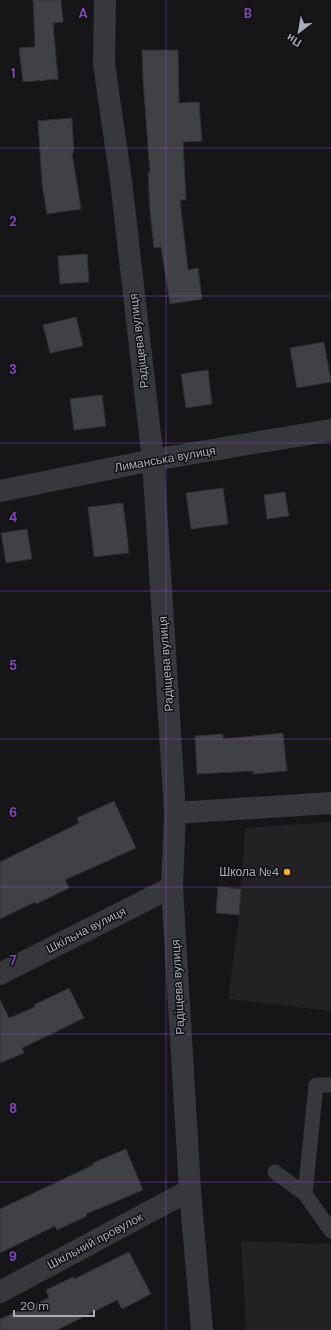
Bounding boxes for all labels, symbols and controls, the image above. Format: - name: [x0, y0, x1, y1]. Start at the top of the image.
- text: A: [78, 5, 88, 22]
- text: B: [244, 5, 252, 22]
- north arrow: [279, 12, 319, 52]
- text: Пн: [284, 31, 304, 50]
- text: 1: [11, 65, 15, 82]
- text: 2: [9, 213, 17, 230]
- street label: Радіщева вулиця: [125, 293, 153, 389]
- text: 3: [9, 361, 17, 378]
- street label: Лиманська вулиця: [113, 442, 217, 476]
- text: 4: [9, 509, 17, 526]
- street label: Радіщева вулиця: [155, 616, 177, 712]
- text: 5: [9, 657, 17, 674]
- text: 6: [9, 804, 17, 821]
- place label: Школа №4: [219, 864, 279, 880]
- marker: Школа №4: [282, 867, 292, 877]
- street label: Шкільна вулиця: [43, 903, 129, 957]
- street label: Радіщева вулиця: [168, 939, 188, 1035]
- text: 7: [10, 952, 17, 969]
- text: 8: [9, 1100, 17, 1117]
- street label: Шкільний провулок: [44, 1209, 146, 1273]
- text: 9: [9, 1248, 17, 1265]
- scale bar: [14, 1292, 94, 1318]
- text: 20 m: [20, 1298, 49, 1314]

